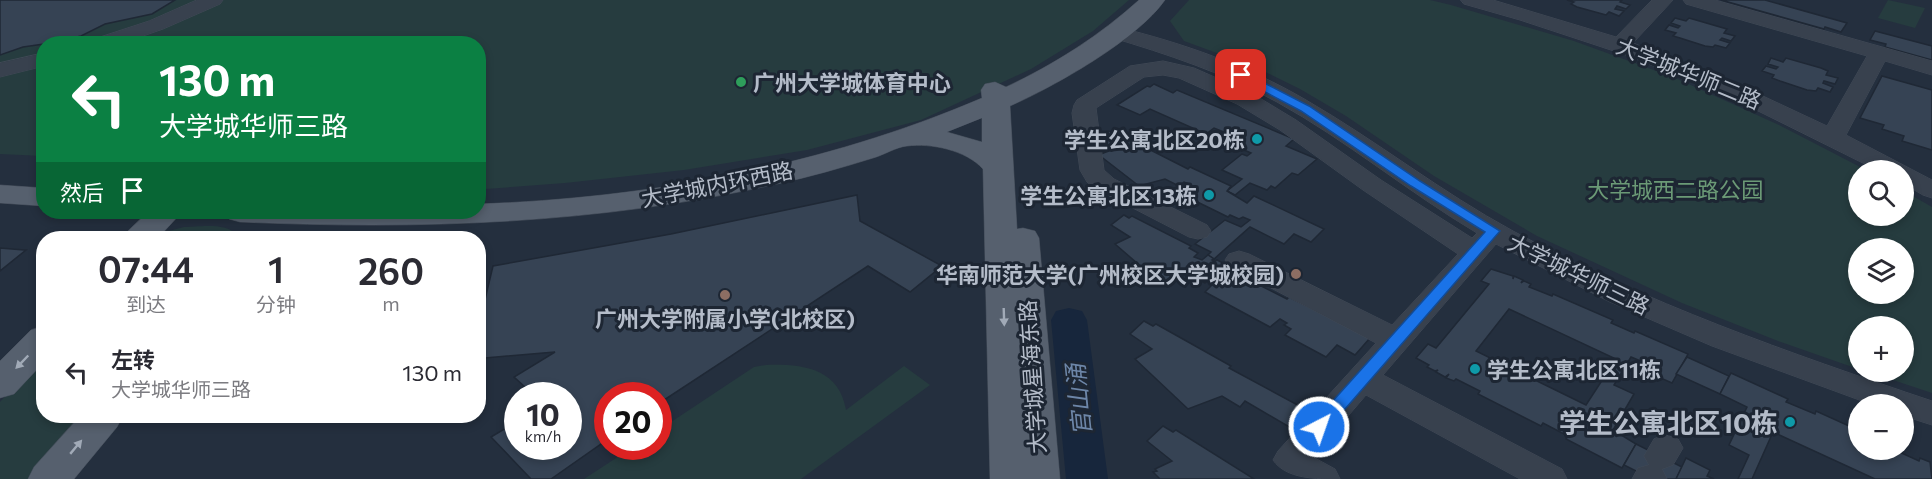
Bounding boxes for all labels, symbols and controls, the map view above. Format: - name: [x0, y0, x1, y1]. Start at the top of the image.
- street label: 大学城华师二路: [1613, 32, 1765, 114]
- pin: [1215, 49, 1266, 100]
- text: 130 m: [159, 53, 275, 105]
- icon: arrive: [1224, 58, 1257, 91]
- icon: left: [60, 60, 138, 138]
- place label: 广州大学城体育中心: [753, 69, 951, 96]
- marker: 广州大学城体育中心: [734, 75, 748, 89]
- text: 大学城华师三路: [159, 109, 348, 142]
- place label: 学生公寓北区20栋: [1064, 126, 1245, 153]
- marker: 学生公寓北区20栋: [1250, 132, 1264, 146]
- street label: 大学城内环西路: [639, 156, 795, 212]
- map controls: [1848, 160, 1914, 460]
- button: search: [1848, 160, 1914, 226]
- icon: arrive: [116, 174, 149, 207]
- park label: 大学城西二路公园: [1587, 176, 1763, 203]
- text: 然后: [60, 179, 104, 206]
- place label: 学生公寓北区13栋: [1020, 182, 1197, 209]
- marker: 学生公寓北区13栋: [1202, 188, 1216, 202]
- street label: 大学城华师三路: [1504, 228, 1654, 320]
- button: layers: [1848, 238, 1914, 304]
- text: 07:44: [98, 246, 194, 290]
- text: 1: [268, 246, 284, 290]
- text: 260: [358, 248, 424, 292]
- place label: 华南师范大学(广州校区大学城校园): [936, 261, 1284, 288]
- marker: 华南师范大学(广州校区大学城校园): [1289, 267, 1303, 281]
- marker: 广州大学附属小学(北校区): [718, 288, 732, 302]
- text: m: [382, 291, 400, 315]
- text: 到达: [126, 292, 166, 316]
- text: 分钟: [256, 292, 296, 316]
- street label: 大学城星海东路: [1013, 299, 1051, 455]
- place label: 广州大学附属小学(北校区): [595, 305, 855, 332]
- one-way arrow: [999, 307, 1009, 326]
- button: +: [1848, 316, 1914, 382]
- text: 左转: [111, 346, 155, 373]
- one-way arrow: [15, 354, 29, 368]
- icon: left: [60, 356, 93, 389]
- place label: 学生公寓北区11栋: [1487, 356, 1661, 383]
- text: 130 m: [402, 359, 462, 386]
- water label: 官山涌: [1060, 360, 1096, 437]
- marker: 学生公寓北区11栋: [1468, 362, 1482, 376]
- text: 大学城华师三路: [111, 377, 251, 401]
- speed limit sign: 20: [594, 382, 672, 460]
- button: −: [1848, 394, 1914, 460]
- text: 10: [526, 395, 560, 432]
- position arrow: [1287, 395, 1351, 459]
- place label: 学生公寓北区10栋: [1559, 406, 1778, 439]
- marker: 学生公寓北区10栋: [1783, 415, 1797, 429]
- text: km/h: [525, 427, 561, 445]
- one-way arrow: [69, 440, 82, 455]

